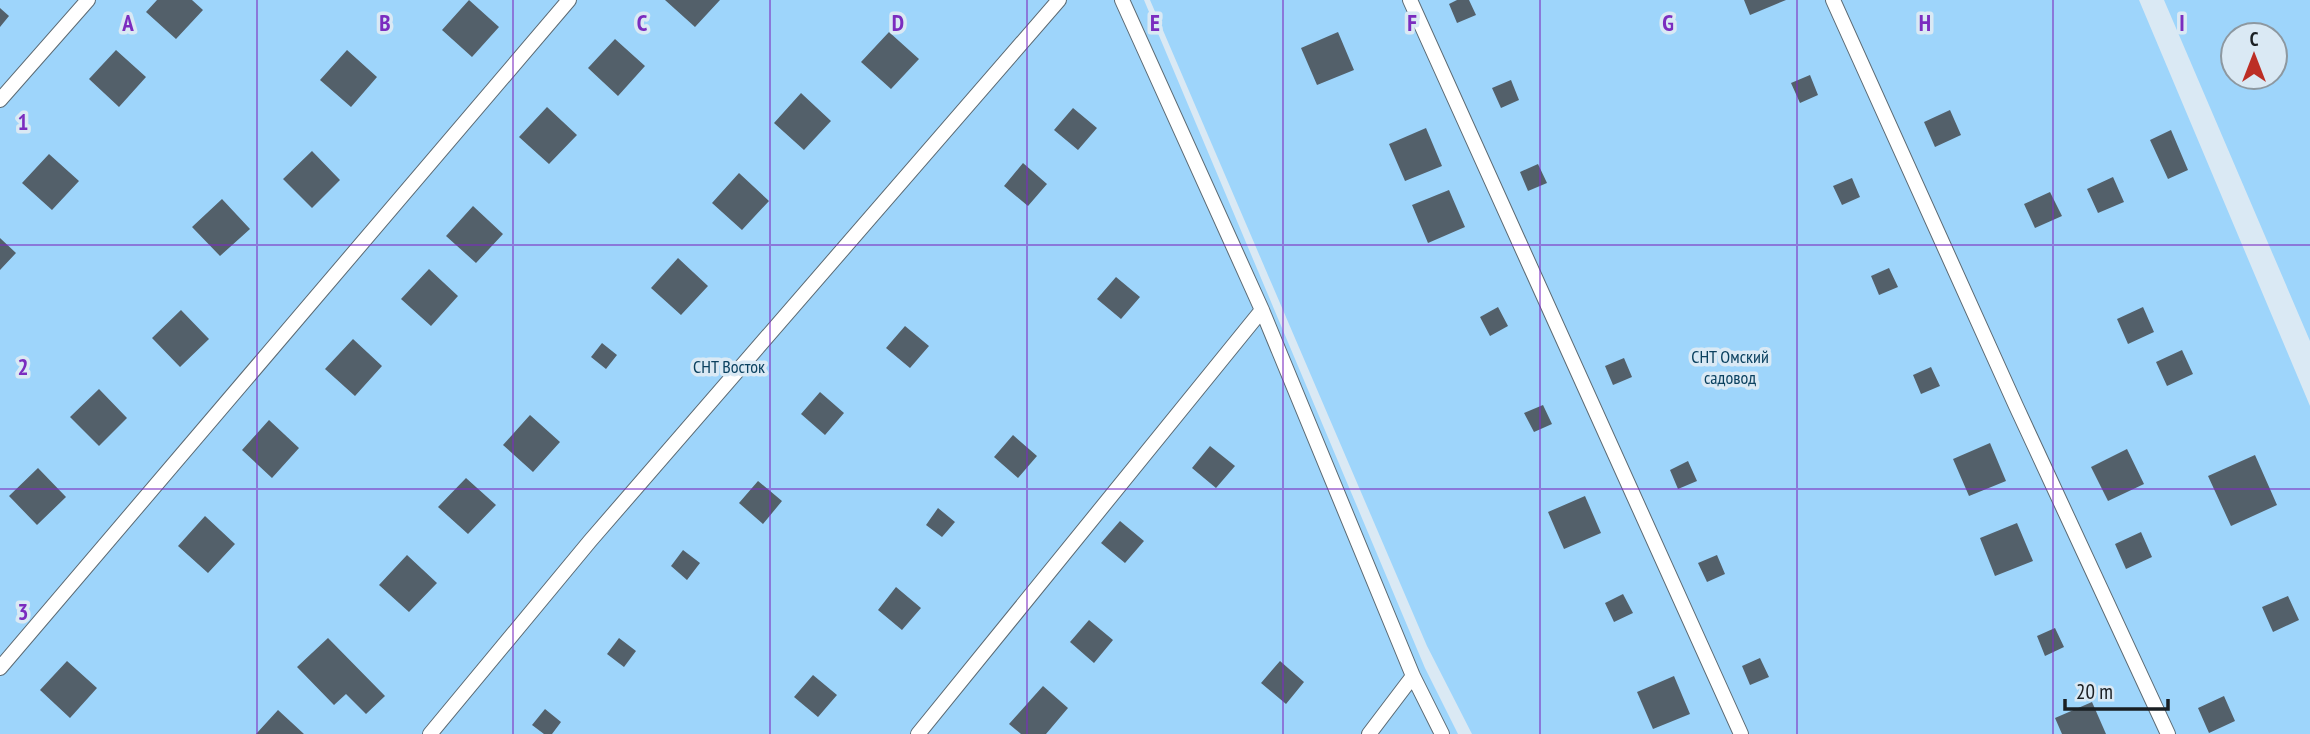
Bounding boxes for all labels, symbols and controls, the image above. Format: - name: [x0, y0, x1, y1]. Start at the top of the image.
- text: A: [121, 8, 134, 37]
- text: B: [379, 8, 391, 37]
- text: C: [637, 8, 648, 37]
- text: D: [892, 8, 904, 37]
- text: E: [1150, 8, 1160, 37]
- text: F: [1407, 8, 1417, 37]
- text: G: [1662, 8, 1674, 37]
- text: H: [1919, 8, 1931, 37]
- text: I: [2179, 8, 2185, 37]
- north arrow: [2219, 21, 2289, 91]
- text: С: [2250, 27, 2259, 51]
- text: 1: [18, 107, 29, 136]
- park label: СНТ Омский садовод: [1691, 345, 1769, 389]
- text: 2: [18, 352, 29, 381]
- park label: СНТ Восток: [693, 355, 765, 378]
- text: 3: [18, 597, 29, 626]
- scale bar: [2065, 668, 2168, 712]
- text: 20 m: [2076, 678, 2113, 705]

